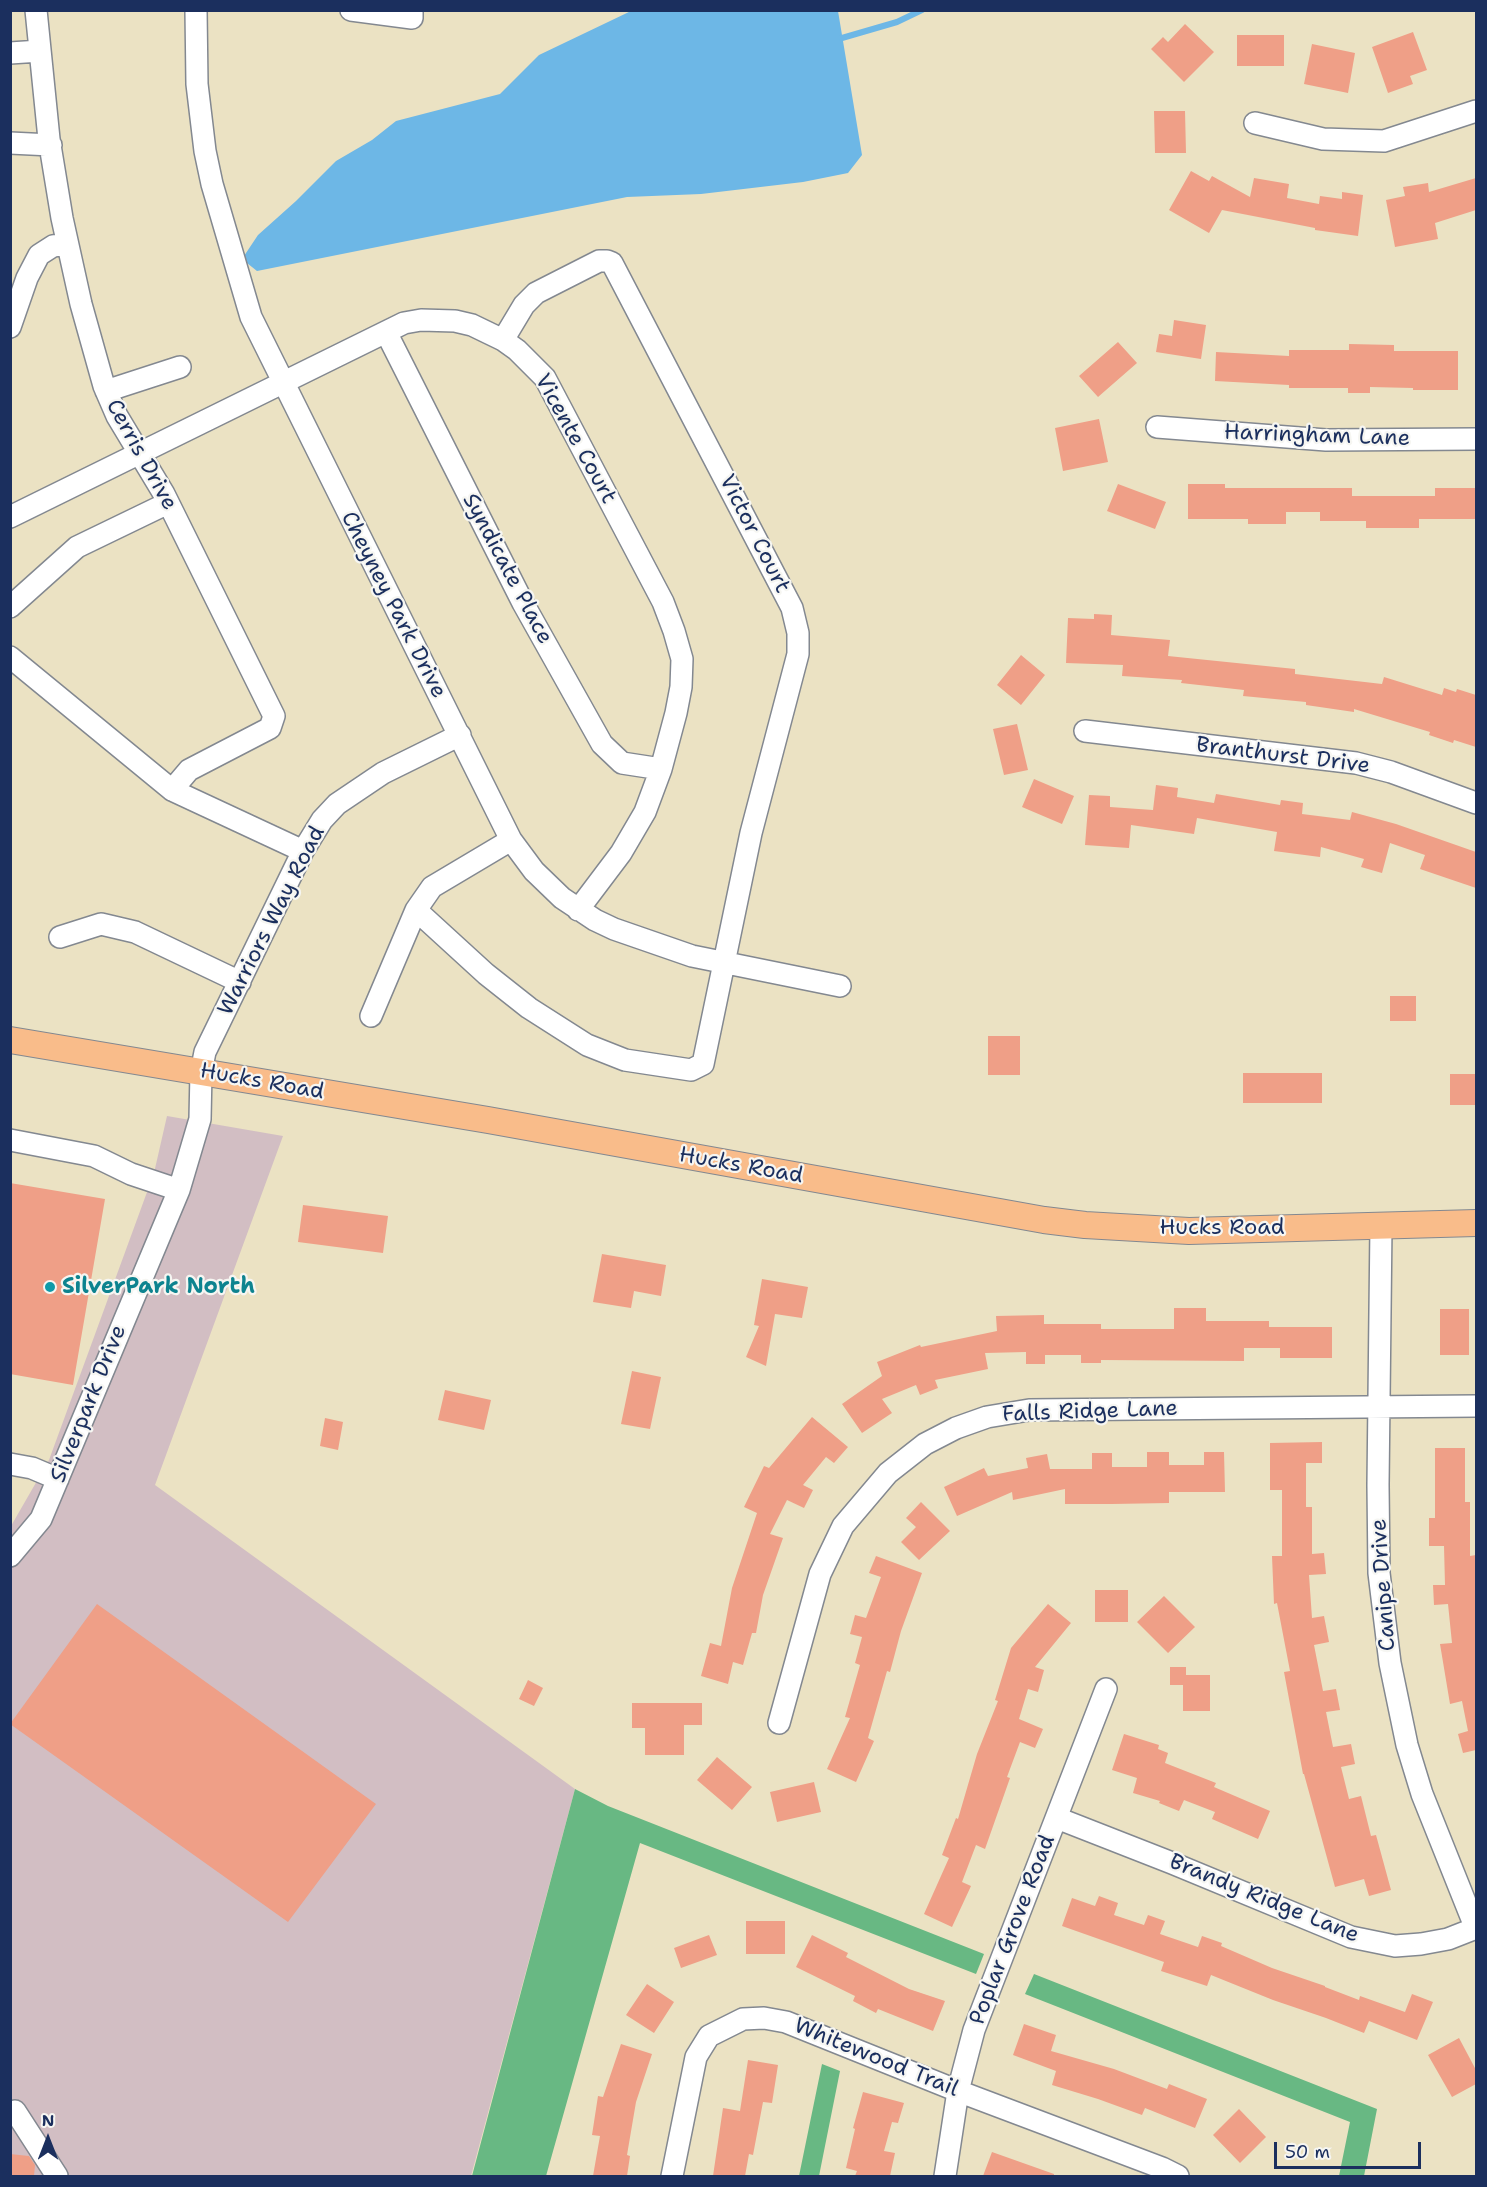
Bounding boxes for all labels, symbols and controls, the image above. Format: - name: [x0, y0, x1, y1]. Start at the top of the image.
- street label: Vicente Court: [529, 370, 621, 508]
- street label: Cerris Drive: [100, 395, 182, 515]
- street label: Harringham Lane: [1224, 420, 1410, 452]
- street label: Victor Court: [713, 470, 795, 598]
- street label: Syndicate Place: [456, 489, 558, 649]
- street label: Cheyney Park Drive: [335, 507, 451, 703]
- street label: Branthurst Drive: [1195, 732, 1371, 780]
- street label: Warriors Way Road: [213, 822, 331, 1020]
- street label: Hucks Road: [198, 1058, 326, 1106]
- street label: Hucks Road: [677, 1142, 805, 1190]
- street label: Hucks Road: [1159, 1215, 1285, 1241]
- place label: SilverPark North: [62, 1274, 255, 1300]
- marker: SilverPark North: [43, 1280, 57, 1294]
- street label: Silverpark Drive: [45, 1321, 133, 1487]
- street label: Falls Ridge Lane: [1002, 1396, 1178, 1428]
- street label: Canipe Drive: [1366, 1518, 1402, 1652]
- street label: Poplar Grove Road: [965, 1831, 1061, 2029]
- street label: Brandy Ridge Lane: [1165, 1849, 1363, 1949]
- street label: Whitewood Trail: [790, 2013, 962, 2103]
- north arrow: [18, 2109, 78, 2169]
- text: N: [42, 2110, 54, 2131]
- scale bar: [1277, 2130, 1424, 2168]
- text: 50 m: [1285, 2140, 1330, 2164]

